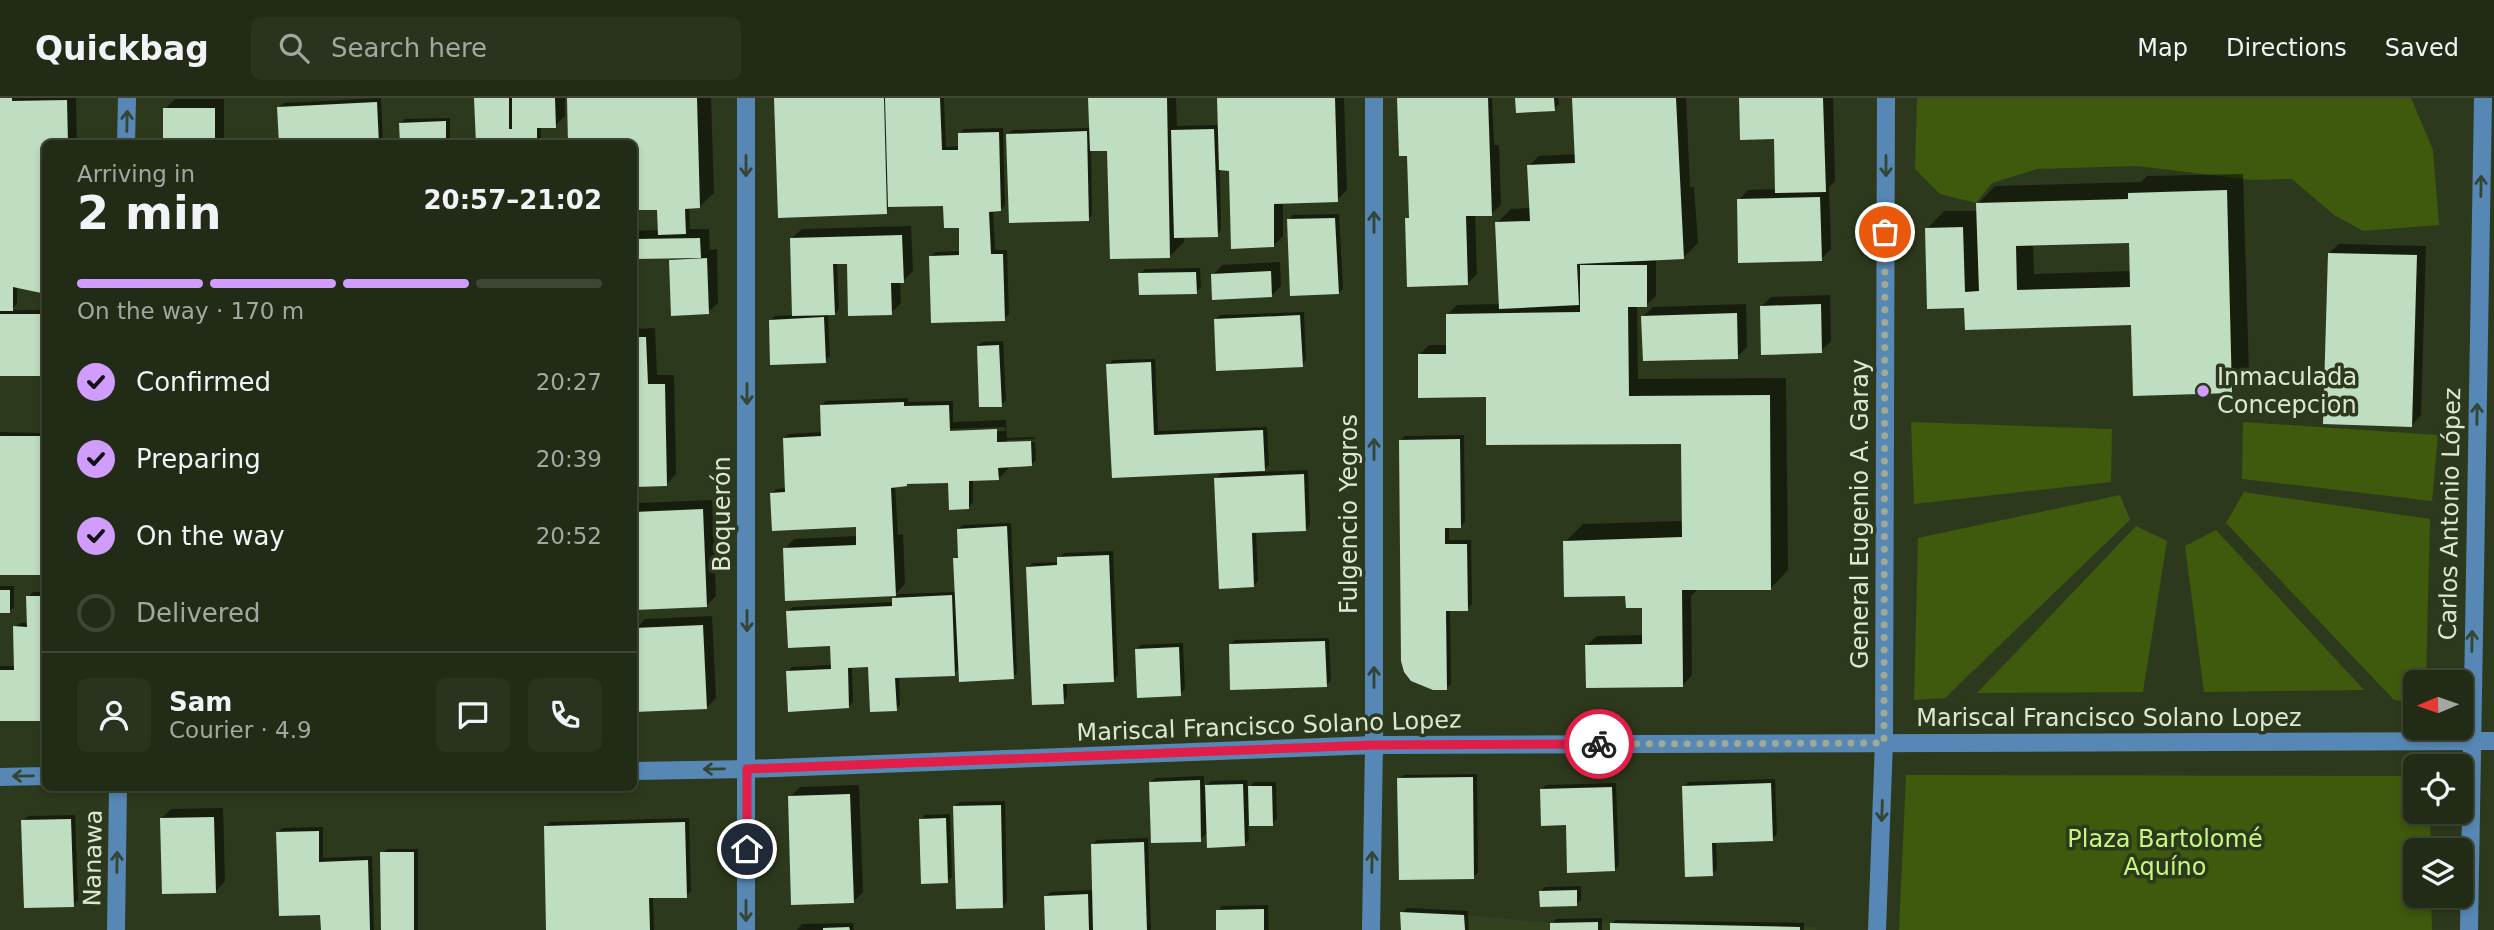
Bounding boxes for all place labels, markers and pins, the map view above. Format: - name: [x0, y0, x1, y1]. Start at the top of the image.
- pin: [1855, 202, 1915, 262]
- place label: Inmaculada Concepcion: [2217, 363, 2357, 419]
- marker: Inmaculada Concepcion: [2195, 383, 2211, 399]
- pin: [717, 819, 777, 879]

